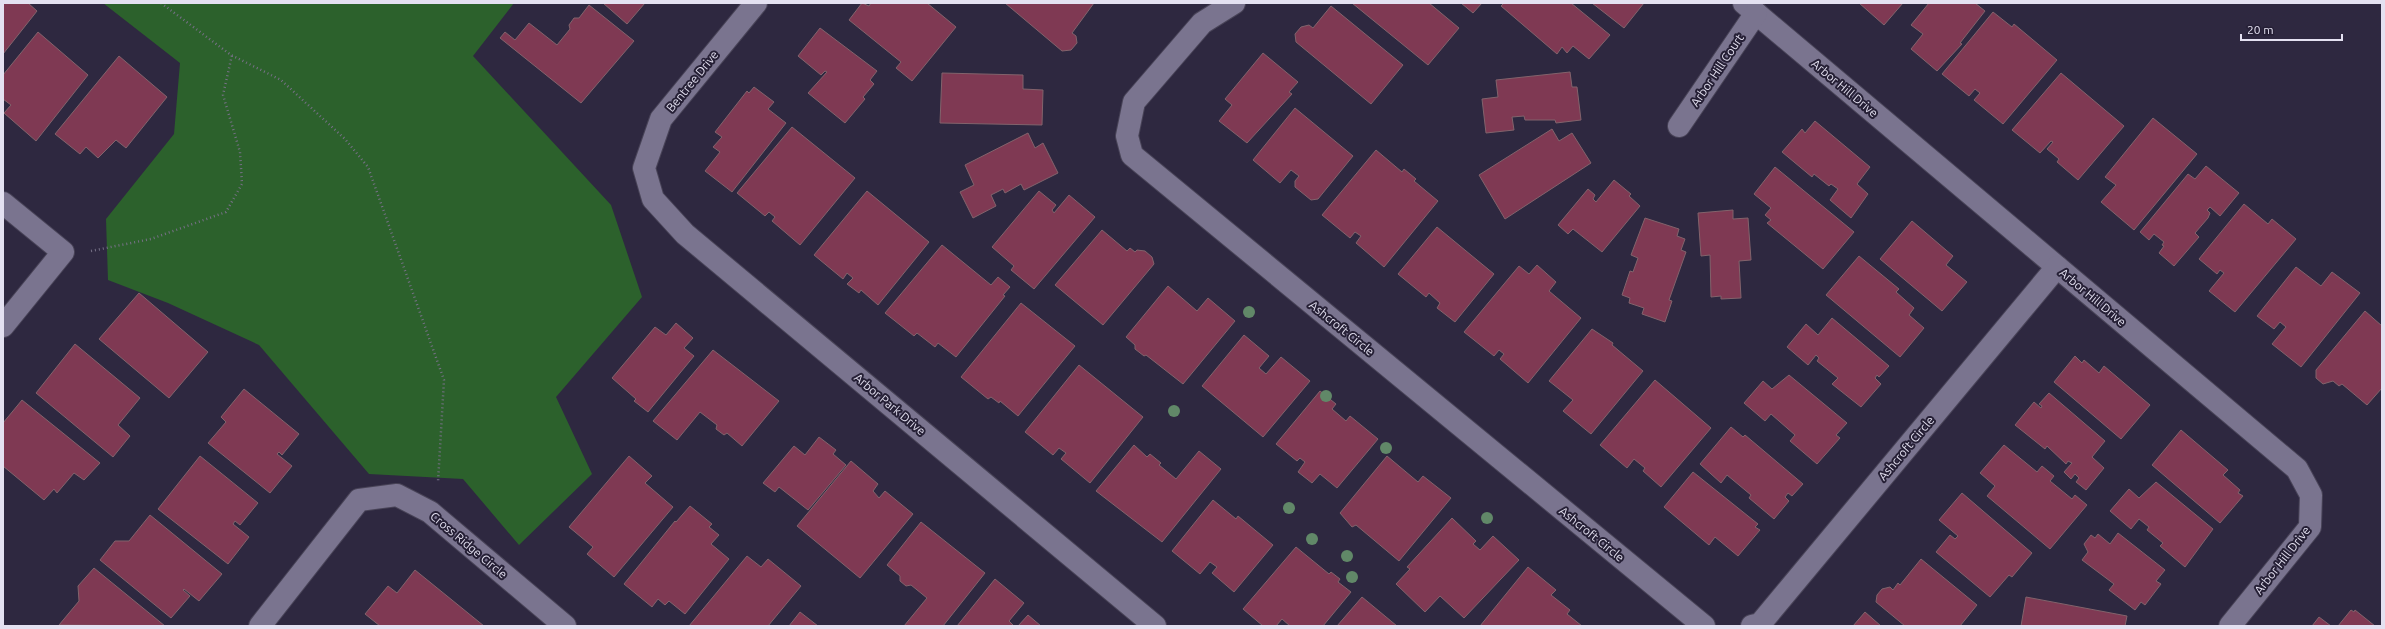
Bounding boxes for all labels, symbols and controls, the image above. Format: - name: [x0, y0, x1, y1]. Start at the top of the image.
- scale bar: [2241, 16, 2342, 42]
- text: 20 m: [2247, 23, 2274, 36]
- street label: Arbor Hill Court: [1688, 31, 1746, 109]
- street label: Bentree Drive: [663, 48, 721, 114]
- street label: Arbor Hill Drive: [1809, 57, 1881, 119]
- street label: Arbor Hill Drive: [2057, 266, 2129, 328]
- street label: Ashcroft Circle: [1307, 298, 1377, 358]
- street label: Arbor Park Drive: [852, 371, 928, 437]
- street label: Ashcroft Circle: [1876, 413, 1936, 483]
- street label: Ashcroft Circle: [1557, 504, 1627, 564]
- street label: Cross Ridge Circle: [428, 509, 510, 581]
- street label: Arbor Hill Drive: [2252, 524, 2312, 596]

